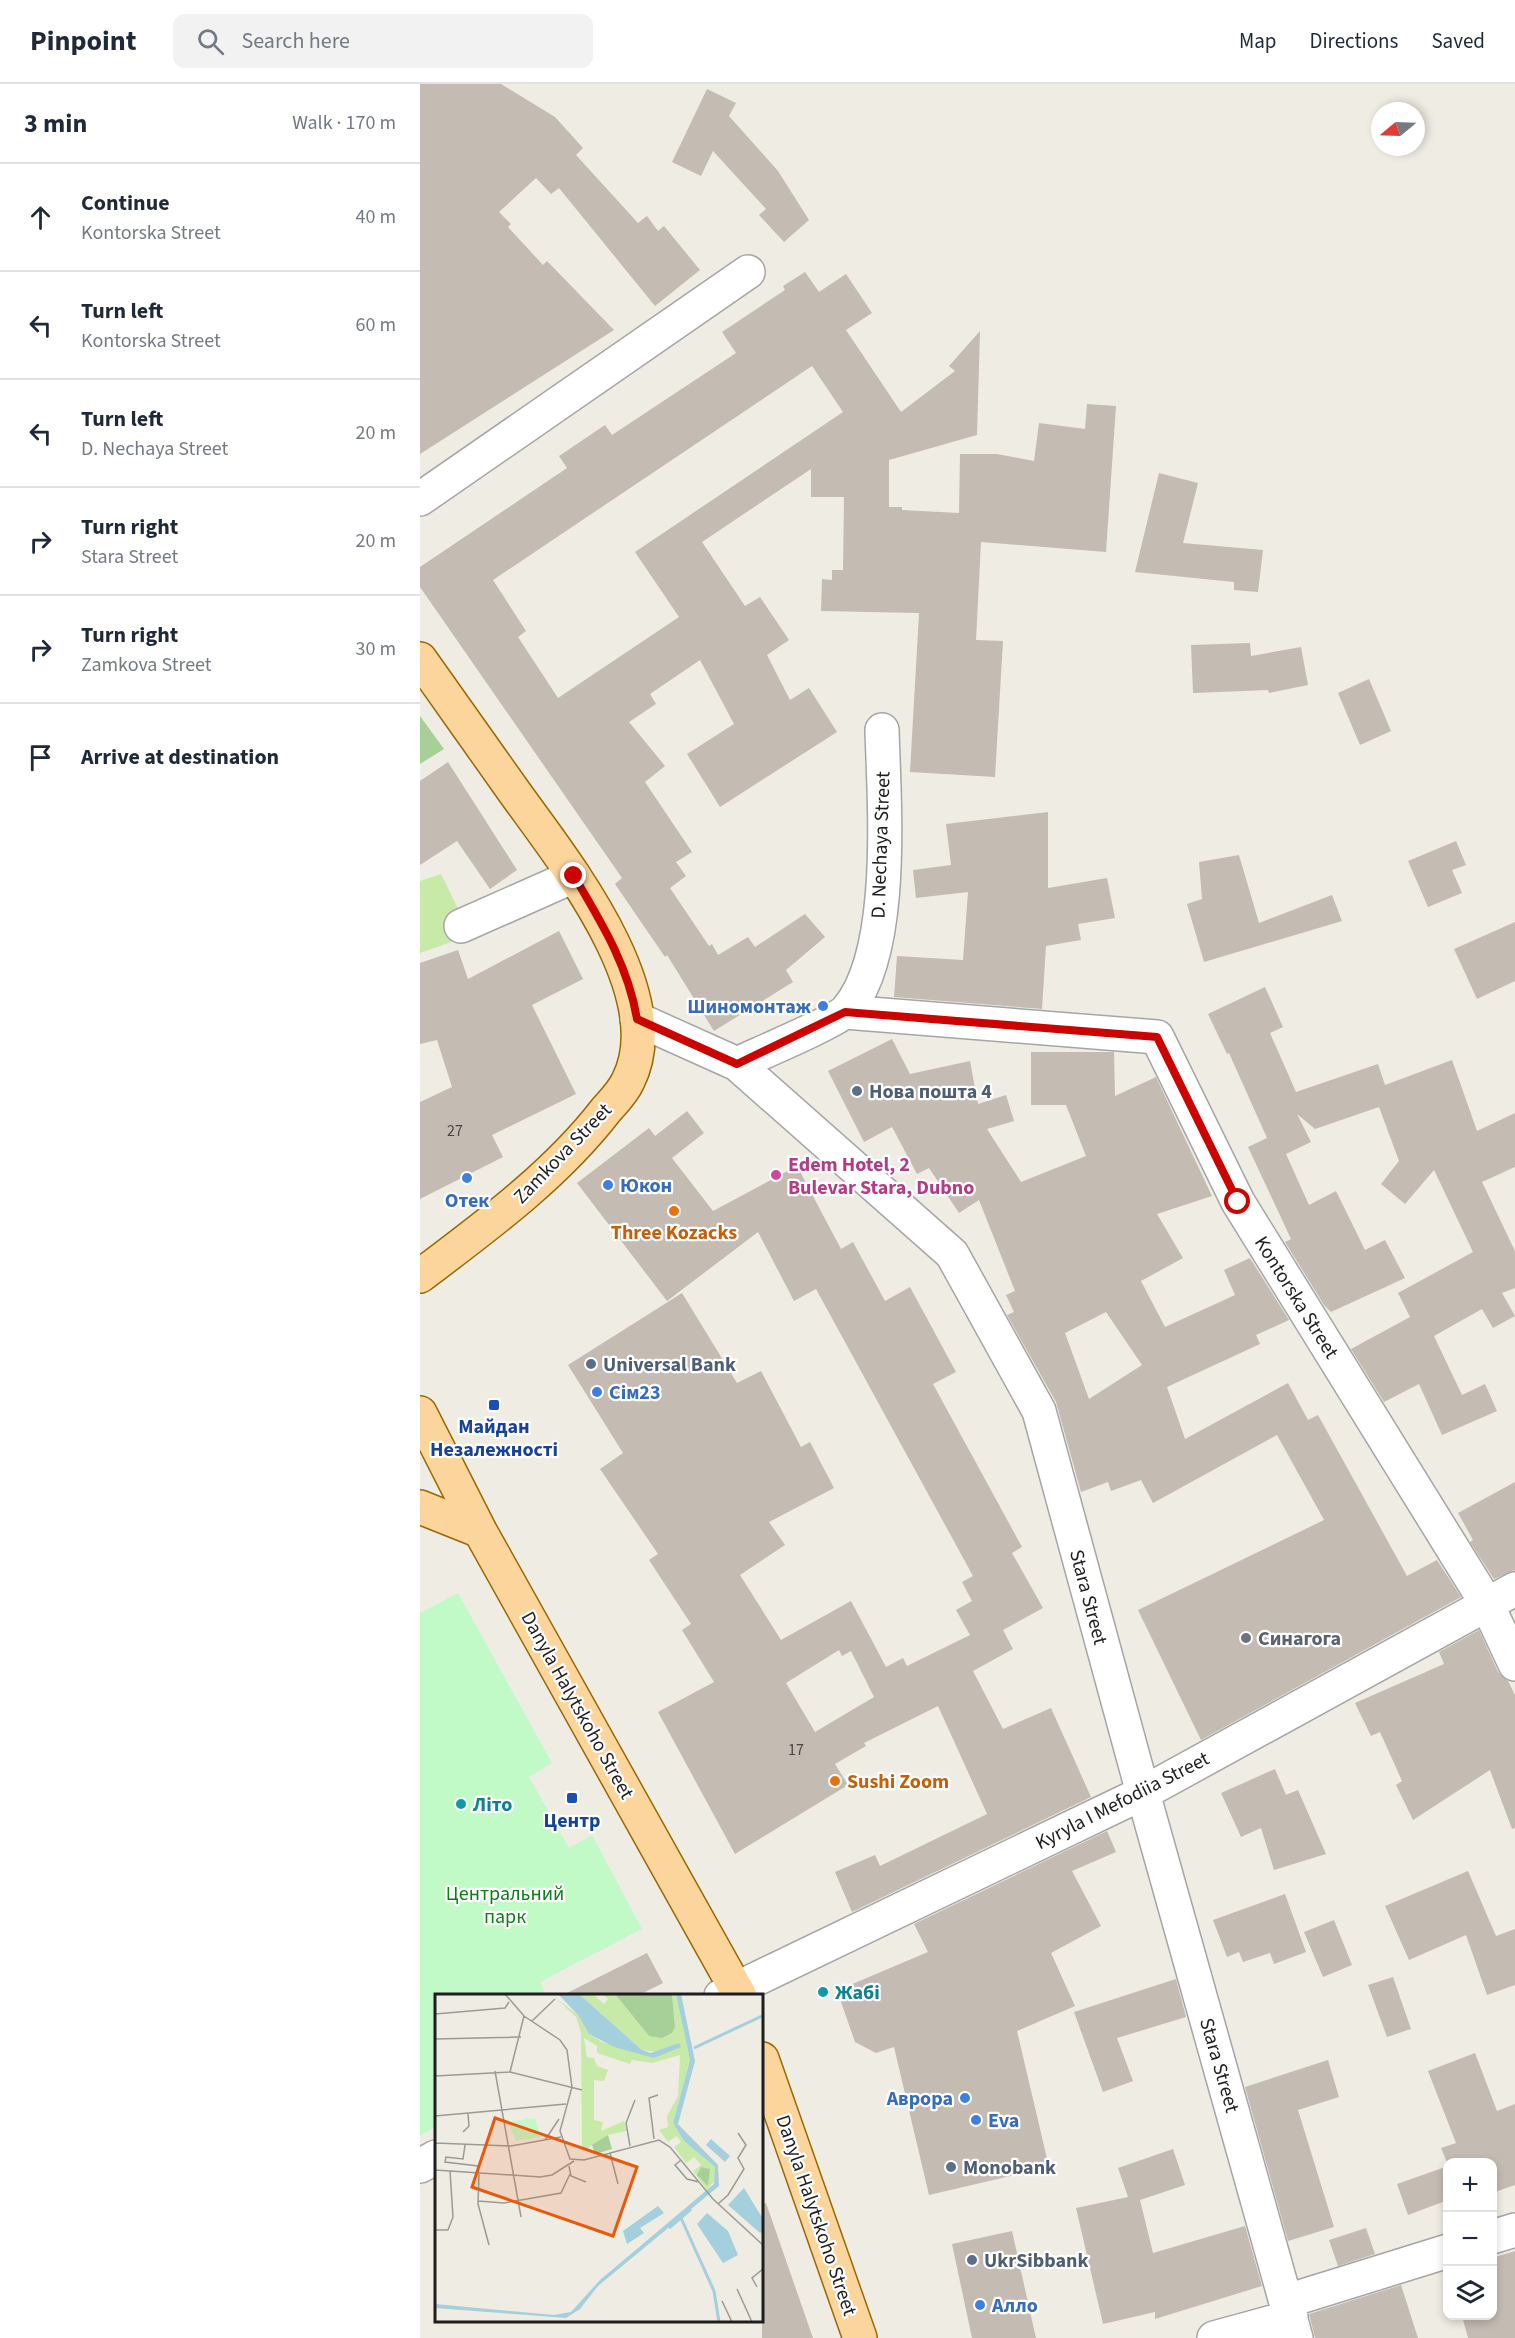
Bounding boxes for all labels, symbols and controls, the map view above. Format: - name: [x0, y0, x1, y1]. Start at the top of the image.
- search box: [173, 14, 593, 68]
- text: Pinpoint: [30, 21, 137, 61]
- icon: search: [194, 25, 227, 58]
- text: Search here: [242, 25, 350, 57]
- text: Map: [1239, 26, 1277, 56]
- text: Directions: [1310, 26, 1398, 56]
- text: Saved: [1431, 26, 1485, 56]
- north arrow: [1371, 102, 1425, 156]
- text: 3 min: [24, 105, 87, 142]
- text: Walk · 170 m: [292, 109, 396, 137]
- text: Continue: [81, 187, 170, 219]
- icon: ahead: [24, 201, 57, 234]
- text: 40 m: [356, 203, 396, 231]
- text: Kontorska Street: [81, 219, 221, 247]
- text: Turn left: [81, 295, 163, 327]
- icon: left: [24, 309, 57, 342]
- text: 60 m: [356, 311, 396, 339]
- text: Kontorska Street: [81, 327, 221, 355]
- text: Turn left: [81, 403, 163, 435]
- icon: left: [24, 417, 57, 450]
- text: 20 m: [356, 419, 396, 447]
- text: D. Nechaya Street: [81, 435, 228, 463]
- text: Turn right: [81, 511, 178, 543]
- icon: right: [24, 525, 57, 558]
- text: 20 m: [356, 527, 396, 555]
- text: Stara Street: [81, 543, 178, 571]
- text: Turn right: [81, 619, 178, 651]
- icon: right: [24, 633, 57, 666]
- text: 30 m: [356, 635, 396, 663]
- text: Zamkova Street: [81, 651, 212, 679]
- icon: arrive: [24, 741, 57, 774]
- text: Arrive at destination: [81, 741, 279, 773]
- street label: D. Nechaya Street: [864, 771, 898, 919]
- route end: [560, 862, 586, 888]
- place label: Шиномонтаж: [687, 993, 812, 1021]
- marker: Шиномонтаж: [816, 999, 830, 1013]
- place label: Нова пошта 4: [869, 1078, 992, 1106]
- marker: Нова пошта 4: [850, 1084, 864, 1098]
- street label: Zamkova Street: [507, 1097, 618, 1210]
- house number: 27: [447, 1120, 463, 1142]
- place label: Edem Hotel, 2 Bulevar Stara, Dubno: [788, 1151, 974, 1202]
- marker: Edem Hotel, 2 Bulevar Stara, Dubno: [769, 1168, 783, 1182]
- marker: Отек: [460, 1171, 474, 1185]
- place label: Юкон: [620, 1172, 672, 1200]
- marker: Юкон: [601, 1178, 615, 1192]
- place label: Отек: [445, 1187, 489, 1215]
- route start: [1224, 1188, 1250, 1214]
- marker: Three Kozacks: [667, 1204, 681, 1218]
- place label: Three Kozacks: [611, 1219, 737, 1247]
- street label: Kontorska Street: [1247, 1231, 1345, 1364]
- place label: Universal Bank: [603, 1351, 736, 1379]
- marker: Universal Bank: [584, 1357, 598, 1371]
- place label: Сім23: [609, 1379, 660, 1407]
- marker: Сім23: [590, 1385, 604, 1399]
- marker: Майдан Незалежності: [487, 1398, 501, 1412]
- place label: Майдан Незалежності: [430, 1413, 558, 1464]
- street label: Stara Street: [1062, 1547, 1114, 1648]
- street label: Danyla Halytskoho Street: [514, 1607, 641, 1805]
- place label: Синагога: [1258, 1625, 1341, 1653]
- marker: Синагога: [1239, 1631, 1253, 1645]
- house number: 17: [788, 1739, 804, 1761]
- street label: Kyryla I Mefodiia Street: [1031, 1745, 1214, 1857]
- place label: Sushi Zoom: [847, 1768, 949, 1796]
- marker: Sushi Zoom: [828, 1774, 842, 1788]
- place label: Літо: [472, 1791, 512, 1819]
- marker: Центр: [565, 1791, 579, 1805]
- marker: Літо: [454, 1797, 468, 1811]
- place label: Центр: [543, 1807, 601, 1835]
- park label: Центральний парк: [446, 1880, 564, 1931]
- place label: Жабі: [835, 1979, 880, 2007]
- marker: Жабі: [816, 1985, 830, 1999]
- inset map: [435, 1994, 764, 2323]
- street label: Stara Street: [1192, 2015, 1246, 2116]
- place label: Аврора: [886, 2085, 953, 2113]
- marker: Аврора: [958, 2091, 972, 2105]
- place label: Eva: [988, 2107, 1019, 2135]
- street label: Danyla Halytskoho Street: [769, 2111, 864, 2320]
- marker: Eva: [969, 2113, 983, 2127]
- place label: Monobank: [963, 2154, 1056, 2182]
- map controls: [1443, 2158, 1497, 2320]
- button: +: [1443, 2158, 1497, 2212]
- marker: Monobank: [944, 2160, 958, 2174]
- button: −: [1443, 2212, 1497, 2266]
- place label: UkrSibbank: [984, 2247, 1089, 2275]
- marker: UkrSibbank: [965, 2253, 979, 2267]
- button: layers: [1443, 2266, 1497, 2320]
- place label: Алло: [991, 2292, 1038, 2320]
- marker: Алло: [973, 2298, 987, 2312]

